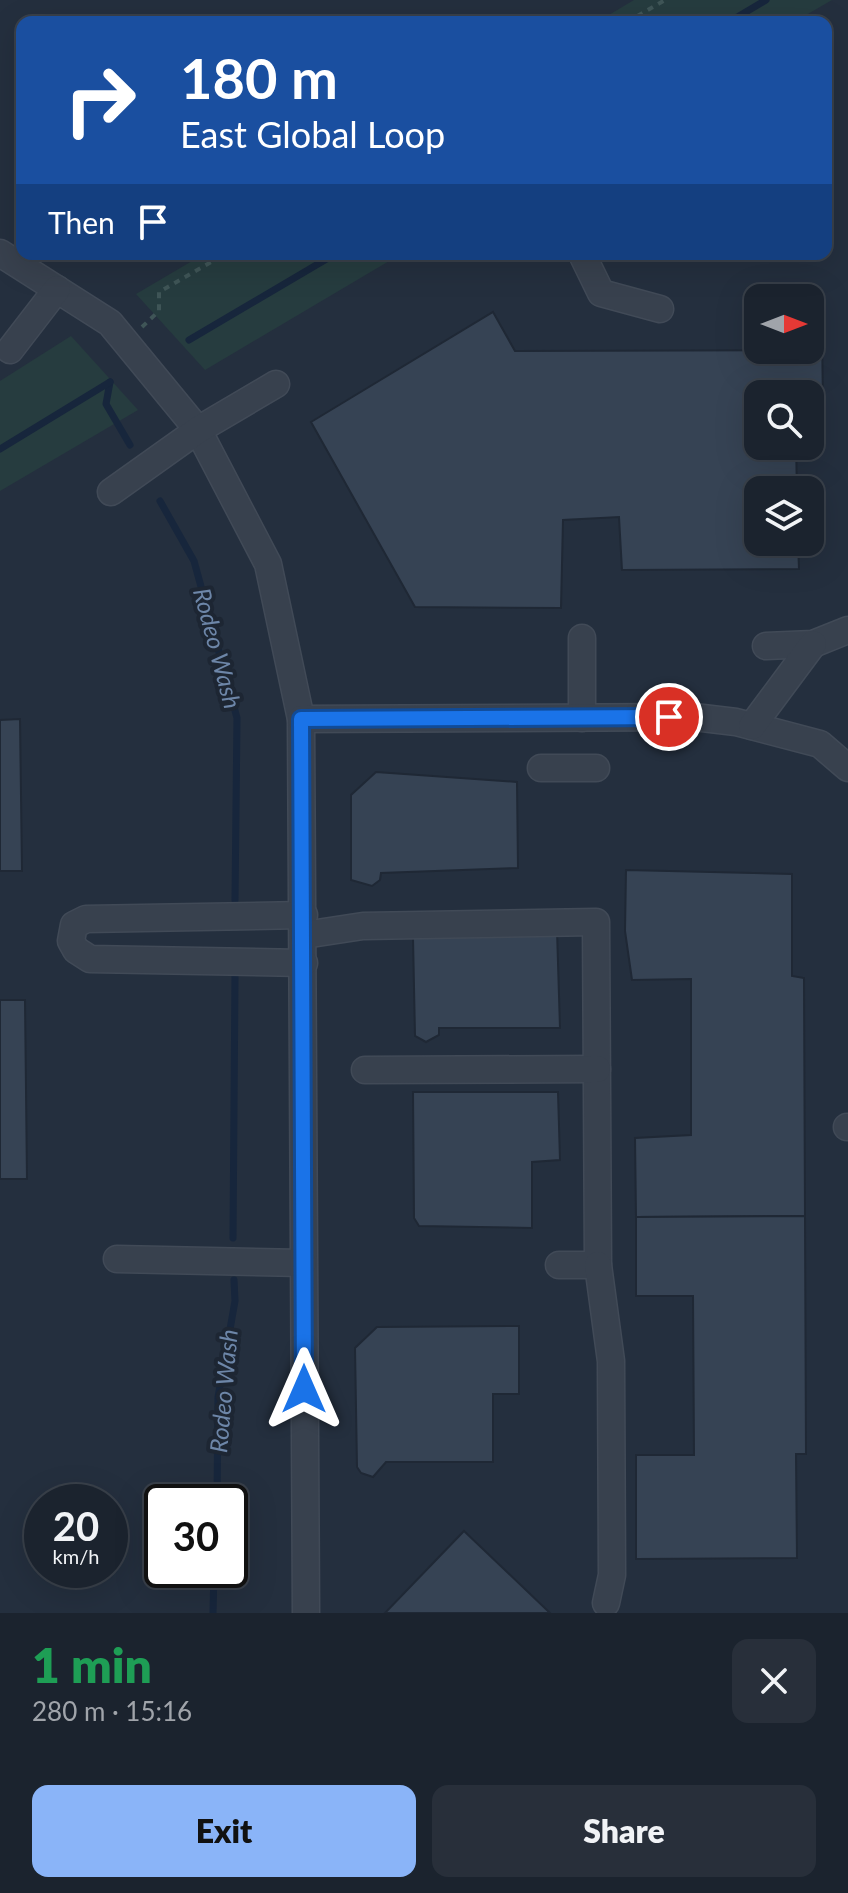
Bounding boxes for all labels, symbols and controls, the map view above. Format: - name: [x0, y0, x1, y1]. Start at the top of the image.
- text: 180 m: [180, 44, 338, 111]
- icon: right: [48, 48, 152, 152]
- text: East Global Loop: [180, 112, 445, 156]
- icon: arrive: [131, 200, 175, 244]
- text: Then: [48, 204, 115, 240]
- north arrow: [744, 284, 824, 364]
- map controls: [744, 284, 824, 556]
- button: search: [744, 380, 824, 460]
- button: layers: [744, 476, 824, 556]
- water label: Rodeo Wash: [188, 584, 248, 712]
- pin: [635, 683, 703, 751]
- icon: arrive: [647, 695, 691, 739]
- water label: Rodeo Wash: [203, 1328, 243, 1454]
- position arrow: [262, 1347, 346, 1431]
- speed limit sign: 30: [144, 1484, 248, 1588]
- text: 20: [53, 1502, 99, 1550]
- text: km/h: [53, 1544, 99, 1568]
- text: 1 min: [32, 1636, 152, 1693]
- button: close: [732, 1639, 816, 1723]
- text: 280 m · 15:16: [32, 1695, 192, 1727]
- button: Exit: [32, 1785, 416, 1877]
- button: Share: [432, 1785, 816, 1877]

